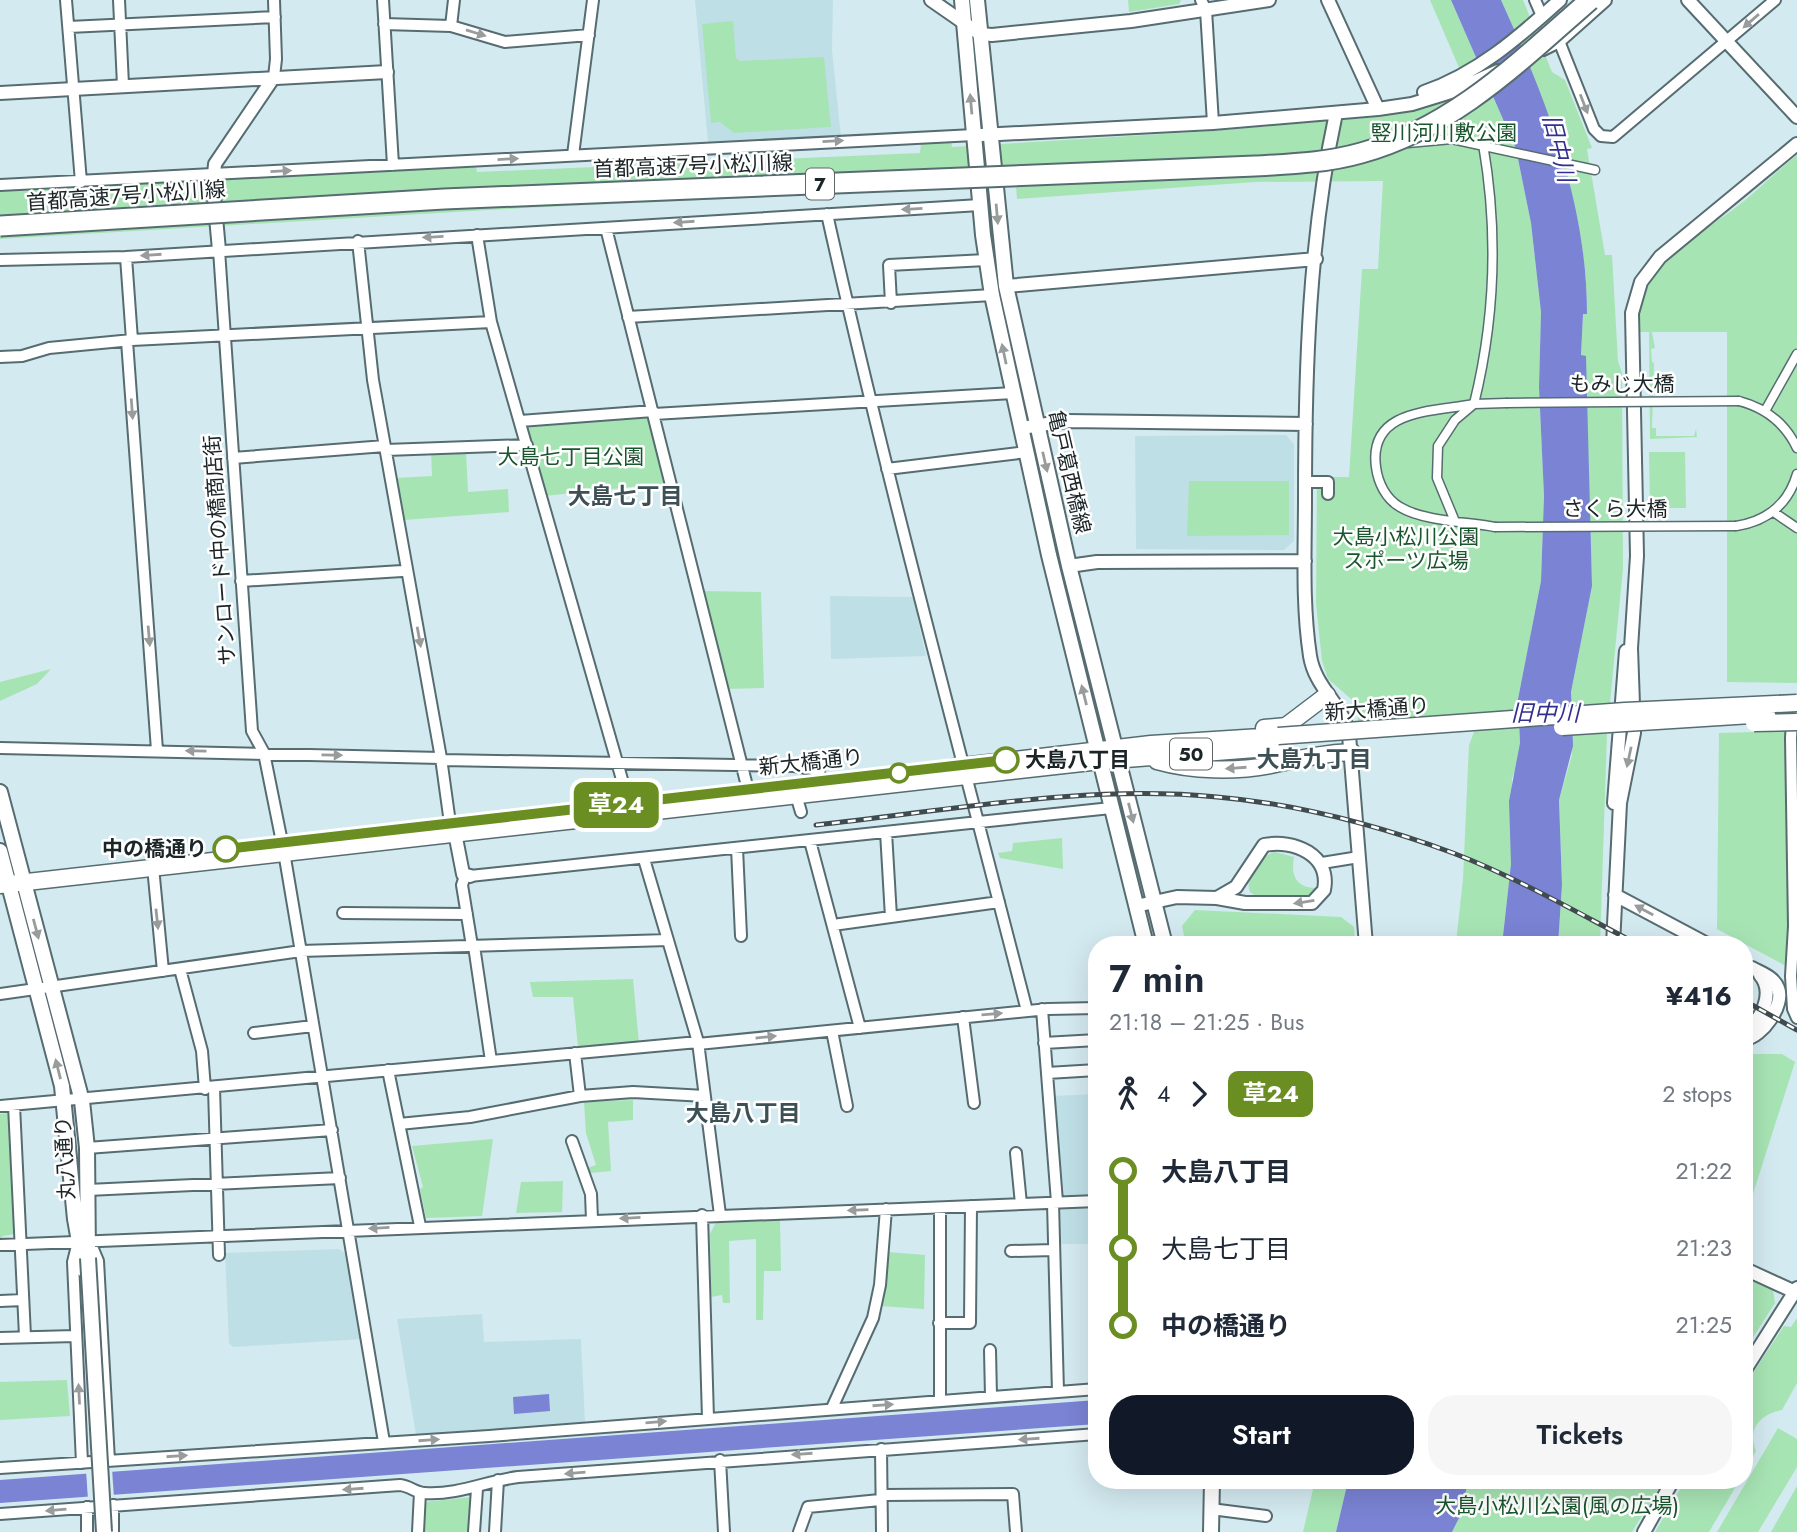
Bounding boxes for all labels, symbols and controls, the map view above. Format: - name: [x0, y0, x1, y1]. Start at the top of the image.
- one-way arrow: [1742, 13, 1759, 28]
- one-way arrow: [466, 29, 487, 39]
- one-way arrow: [965, 93, 976, 115]
- one-way arrow: [1578, 94, 1589, 115]
- water label: 旧中川: [1534, 110, 1585, 188]
- park label: 竪川河川敷公園: [1371, 118, 1518, 148]
- one-way arrow: [822, 136, 844, 147]
- street label: 首都高速7号小松川線: [593, 148, 793, 184]
- one-way arrow: [497, 153, 519, 164]
- one-way arrow: [270, 166, 292, 177]
- road number: 7: [806, 168, 834, 200]
- street label: 首都高速7号小松川線: [25, 174, 227, 218]
- one-way arrow: [992, 203, 1003, 225]
- one-way arrow: [900, 204, 922, 215]
- one-way arrow: [673, 217, 695, 228]
- one-way arrow: [422, 232, 444, 243]
- one-way arrow: [140, 250, 162, 261]
- one-way arrow: [999, 343, 1010, 365]
- street label: もみじ大橋: [1570, 369, 1675, 399]
- one-way arrow: [127, 398, 138, 420]
- street label: 亀戸葛西橋線: [1040, 407, 1098, 537]
- street label: サンロード中の橋商店街: [197, 434, 243, 666]
- park label: 大島七丁目公園: [498, 442, 645, 472]
- one-way arrow: [1039, 451, 1050, 473]
- district label: 大島七丁目: [568, 479, 683, 513]
- street label: さくら大橋: [1563, 494, 1668, 524]
- park label: 大島小松川公園 スポーツ広場: [1333, 522, 1480, 576]
- one-way arrow: [144, 625, 155, 647]
- one-way arrow: [414, 626, 425, 648]
- one-way arrow: [1078, 684, 1089, 706]
- street label: 新大橋通り: [1324, 690, 1430, 728]
- water label: 旧中川: [1511, 696, 1583, 730]
- road number: 50: [1170, 738, 1212, 769]
- street label: 新大橋通り: [757, 742, 865, 782]
- district label: 大島九丁目: [1257, 742, 1372, 776]
- one-way arrow: [185, 745, 207, 756]
- place label: 大島八丁目: [1025, 745, 1130, 775]
- one-way arrow: [1624, 746, 1635, 768]
- marker: 大島八丁目: [993, 747, 1019, 773]
- one-way arrow: [322, 749, 344, 761]
- unlabelled marker: [889, 763, 909, 783]
- one-way arrow: [1225, 763, 1247, 774]
- line badge: 草24: [576, 782, 656, 828]
- text: 草24: [588, 787, 644, 822]
- one-way arrow: [1126, 802, 1137, 824]
- place label: 中の橋通り: [102, 834, 207, 864]
- marker: 中の橋通り: [213, 836, 239, 862]
- one-way arrow: [1293, 897, 1315, 908]
- one-way arrow: [1634, 904, 1653, 916]
- one-way arrow: [152, 908, 163, 930]
- one-way arrow: [31, 918, 42, 940]
- text: 7 min: [1109, 951, 1205, 1006]
- text: ¥416: [1666, 977, 1732, 1015]
- text: 21:18 – 21:25 · Bus: [1109, 1005, 1304, 1039]
- one-way arrow: [982, 1009, 1004, 1020]
- one-way arrow: [755, 1032, 777, 1043]
- one-way arrow: [52, 1058, 63, 1080]
- icon: walk: [1109, 1075, 1147, 1113]
- icon: forward: [1180, 1075, 1218, 1113]
- text: 草24: [1242, 1076, 1299, 1111]
- text: 4: [1157, 1077, 1170, 1111]
- text: 2 stops: [1662, 1077, 1732, 1111]
- district label: 大島八丁目: [686, 1096, 801, 1130]
- street label: 丸八通り: [48, 1115, 82, 1201]
- text: 大島八丁目: [1161, 1153, 1291, 1191]
- text: 21:22: [1675, 1154, 1732, 1188]
- one-way arrow: [846, 1205, 868, 1216]
- one-way arrow: [619, 1213, 641, 1224]
- one-way arrow: [367, 1223, 389, 1234]
- text: 大島七丁目: [1161, 1230, 1291, 1268]
- text: 21:23: [1676, 1231, 1732, 1265]
- text: 中の橋通り: [1161, 1307, 1291, 1345]
- text: 21:25: [1676, 1308, 1732, 1342]
- one-way arrow: [73, 1383, 84, 1405]
- button: Start: [1109, 1395, 1414, 1475]
- button: Tickets: [1428, 1395, 1732, 1475]
- one-way arrow: [872, 1399, 894, 1410]
- one-way arrow: [645, 1416, 667, 1427]
- one-way arrow: [1018, 1433, 1040, 1444]
- one-way arrow: [418, 1434, 440, 1445]
- one-way arrow: [791, 1449, 813, 1460]
- one-way arrow: [167, 1450, 189, 1461]
- one-way arrow: [564, 1468, 586, 1479]
- one-way arrow: [342, 1484, 364, 1495]
- park label: 大島小松川公園(風の広場): [1435, 1491, 1679, 1521]
- one-way arrow: [45, 1505, 67, 1516]

